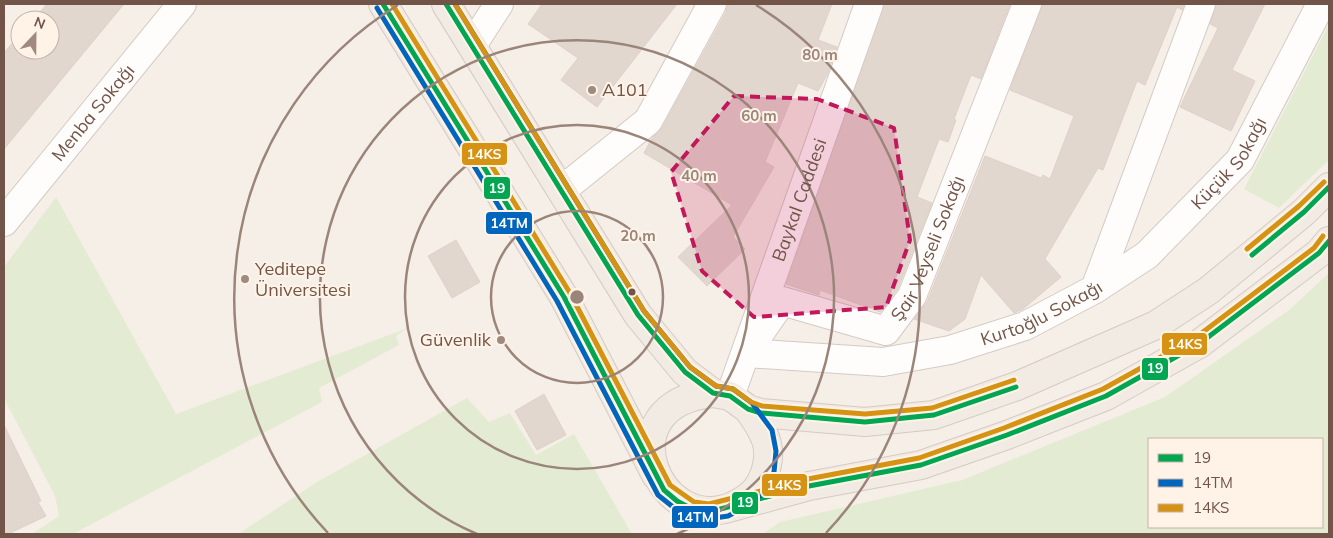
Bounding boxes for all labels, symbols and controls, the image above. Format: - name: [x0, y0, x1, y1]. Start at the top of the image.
- north arrow: [10, 10, 60, 60]
- text: N: [32, 13, 48, 33]
- text: 80 m: [802, 45, 838, 64]
- street label: Menba Sokağı: [46, 59, 139, 166]
- place label: A101: [602, 78, 648, 101]
- marker: A101: [586, 84, 598, 96]
- text: 60 m: [741, 106, 777, 125]
- street label: Küçük Sokağı: [1186, 113, 1271, 214]
- street label: Baykal Caddesi: [767, 135, 831, 264]
- line badge: 14KS: [461, 142, 508, 166]
- text: 14KS: [467, 145, 501, 163]
- text: 40 m: [681, 166, 717, 185]
- street label: Şair Veyseli Sokağı: [885, 172, 969, 325]
- line badge: 19: [483, 176, 511, 200]
- text: 19: [489, 179, 505, 197]
- line badge: 14TM: [485, 211, 533, 235]
- text: 14TM: [490, 214, 528, 232]
- text: 20 m: [620, 226, 656, 245]
- place label: Yeditepe Üniversitesi: [254, 257, 351, 301]
- marker: Yeditepe Üniversitesi: [239, 273, 251, 285]
- street label: Kurtoğlu Sokağı: [977, 275, 1107, 351]
- unlabelled marker: [627, 287, 637, 297]
- centre of rings: [568, 288, 586, 306]
- place label: Güvenlik: [420, 328, 492, 351]
- line badge: 14KS: [1161, 332, 1208, 356]
- marker: Güvenlik: [495, 334, 507, 346]
- text: 14KS: [1168, 335, 1202, 353]
- line badge: 19: [1141, 357, 1169, 381]
- text: 19: [1147, 359, 1163, 377]
- legend: [1148, 438, 1323, 528]
- text: 19: [1193, 448, 1211, 467]
- line badge: 14KS: [761, 473, 808, 497]
- text: 14TM: [1193, 473, 1233, 492]
- text: 14KS: [767, 476, 801, 494]
- line badge: 19: [731, 491, 759, 515]
- text: 19: [737, 493, 753, 511]
- text: 14KS: [1193, 498, 1229, 517]
- line badge: 14TM: [671, 505, 719, 529]
- text: 14TM: [676, 508, 714, 526]

